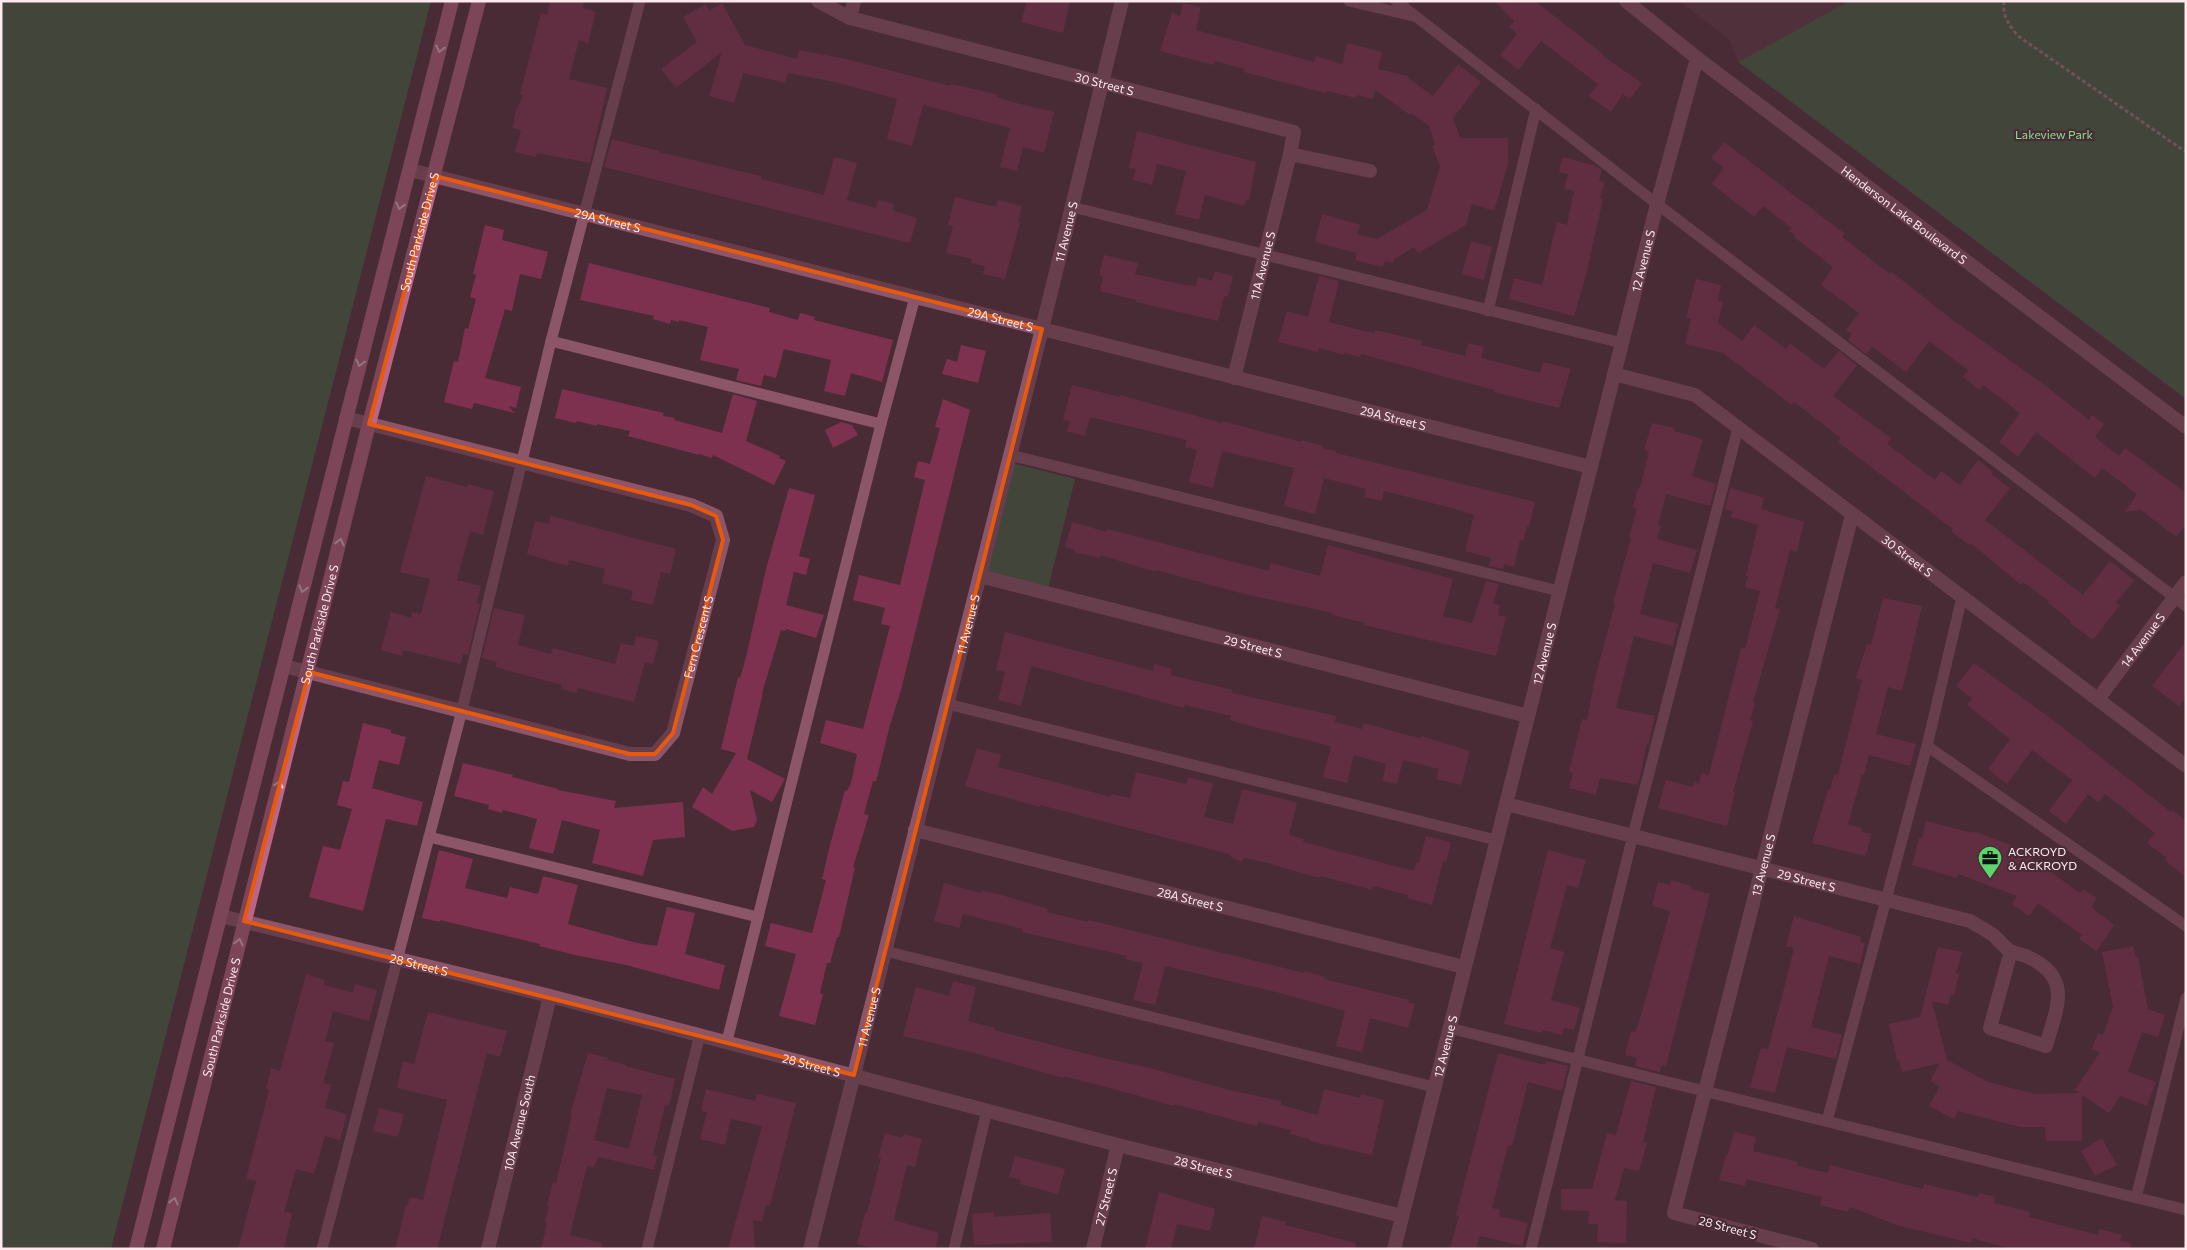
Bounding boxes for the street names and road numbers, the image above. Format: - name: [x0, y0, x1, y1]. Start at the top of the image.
- street label: 30 Street S: [1074, 69, 1135, 98]
- street label: Henderson Lake Boulevard S: [1839, 163, 1970, 267]
- street label: South Parkside Drive S: [397, 171, 441, 293]
- street label: 11 Avenue S: [1052, 200, 1080, 263]
- street label: 29A Street S: [573, 205, 642, 235]
- street label: 12 Avenue S: [1628, 228, 1657, 293]
- street label: 11A Avenue S: [1247, 230, 1277, 301]
- street label: 29A Street S: [966, 304, 1035, 334]
- street label: 29A Street S: [1359, 402, 1428, 432]
- street label: 30 Street S: [1879, 532, 1936, 579]
- street label: South Parkside Drive S: [297, 563, 341, 685]
- street label: 11 Avenue S: [953, 593, 982, 656]
- street label: Fern Crescent S: [680, 594, 715, 680]
- street label: 14 Avenue S: [2118, 610, 2167, 670]
- street label: 12 Avenue S: [1529, 621, 1558, 686]
- street label: 29 Street S: [1223, 632, 1284, 660]
- street label: 13 Avenue S: [1748, 832, 1777, 897]
- street label: 29 Street S: [1776, 866, 1837, 894]
- street label: 28A Street S: [1156, 884, 1225, 914]
- street label: 28 Street S: [389, 950, 450, 978]
- street label: South Parkside Drive S: [199, 956, 243, 1078]
- street label: 11 Avenue S: [854, 985, 883, 1049]
- street label: 12 Avenue S: [1430, 1014, 1460, 1079]
- street label: 28 Street S: [781, 1050, 842, 1079]
- street label: 10A Avenue South: [500, 1073, 537, 1172]
- street label: 28 Street S: [1173, 1152, 1234, 1180]
- street label: 27 Street S: [1092, 1166, 1119, 1227]
- street label: 28 Street S: [1697, 1213, 1759, 1241]

